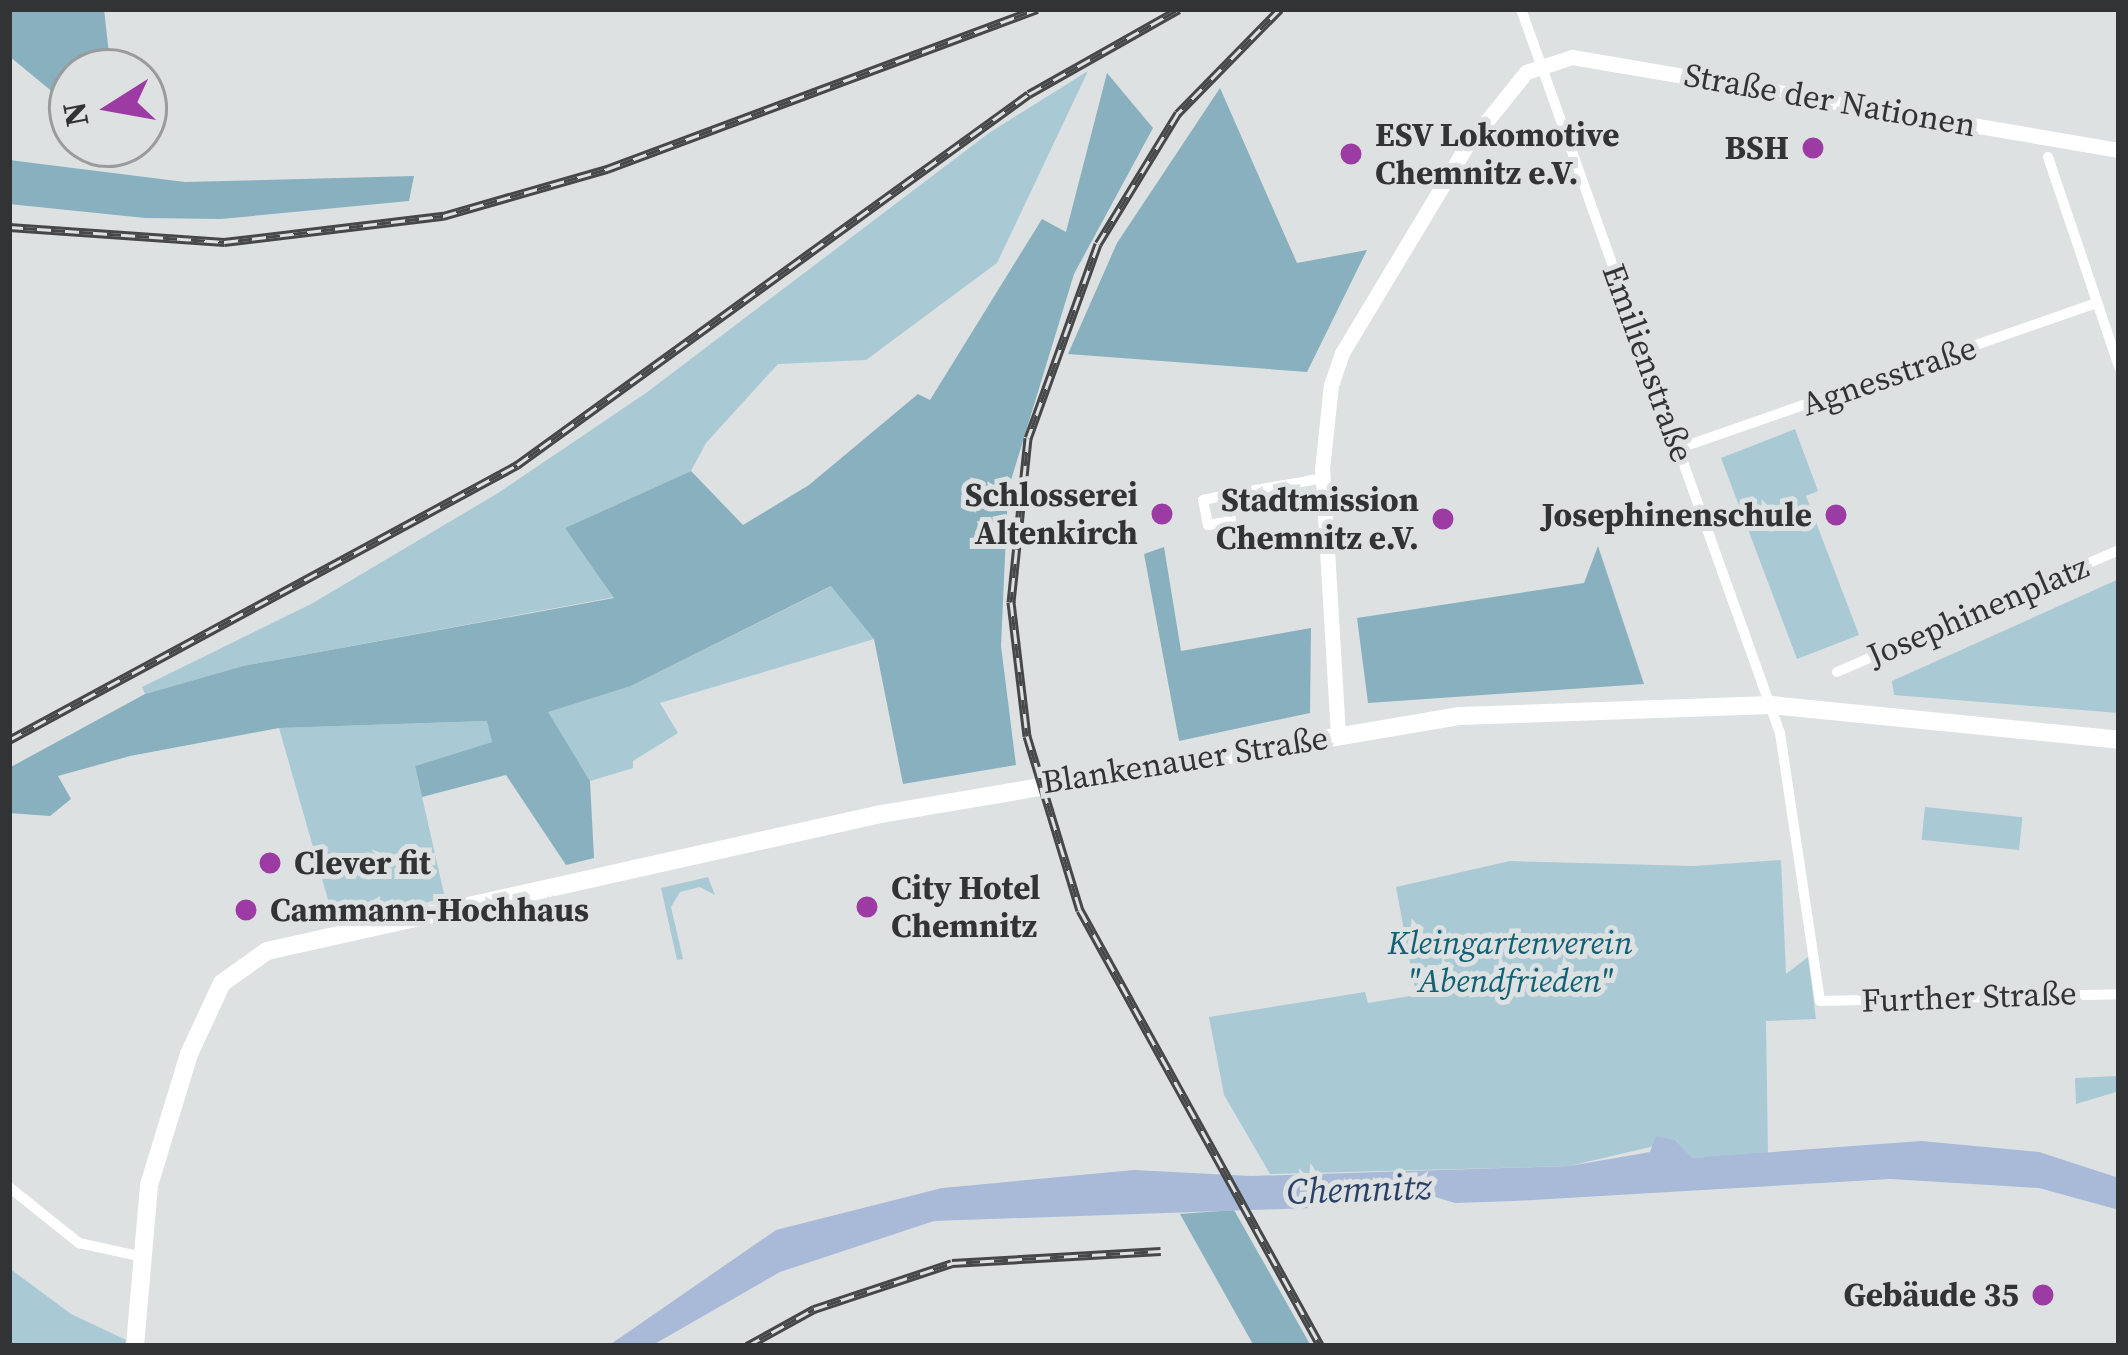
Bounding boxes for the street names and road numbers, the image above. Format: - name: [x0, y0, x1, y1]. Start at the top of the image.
- street label: Straße der Nationen: [1681, 55, 1979, 145]
- street label: Emilienstraße: [1594, 259, 1702, 467]
- street label: Agnesstraße: [1797, 328, 1981, 424]
- street label: Josephinenplatz: [1861, 547, 2095, 675]
- street label: Blankenauer Straße: [1039, 718, 1331, 802]
- street label: Further Straße: [1861, 973, 2077, 1021]

